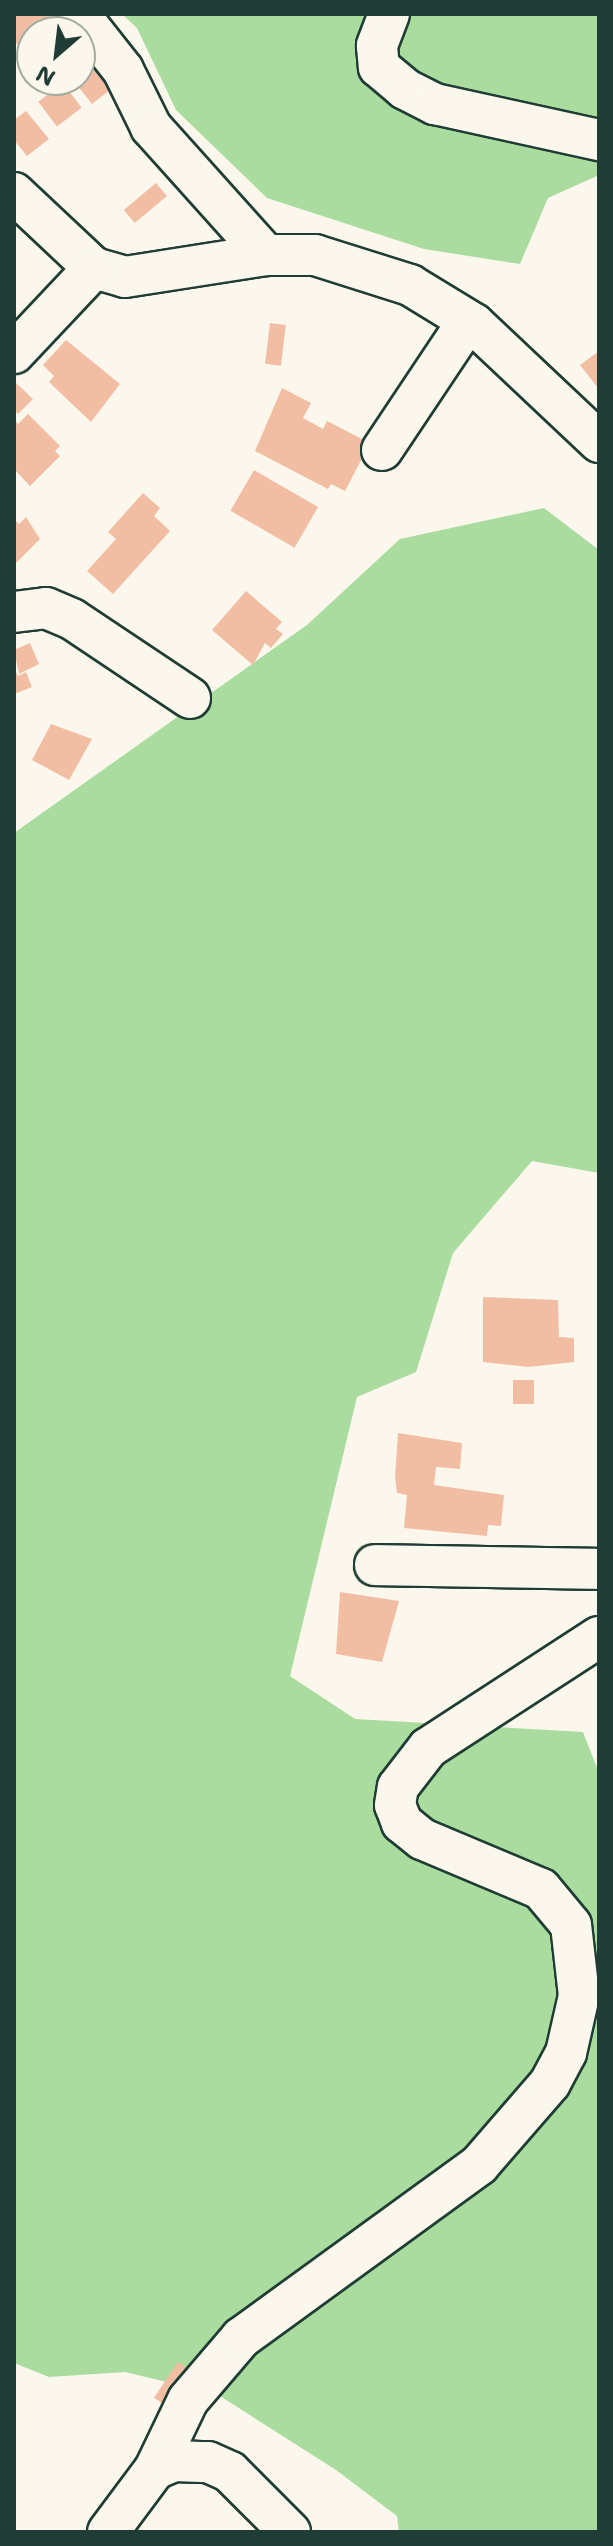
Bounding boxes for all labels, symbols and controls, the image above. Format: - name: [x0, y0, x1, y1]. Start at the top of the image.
- north arrow: [16, 16, 96, 96]
- text: N: [31, 59, 60, 93]

